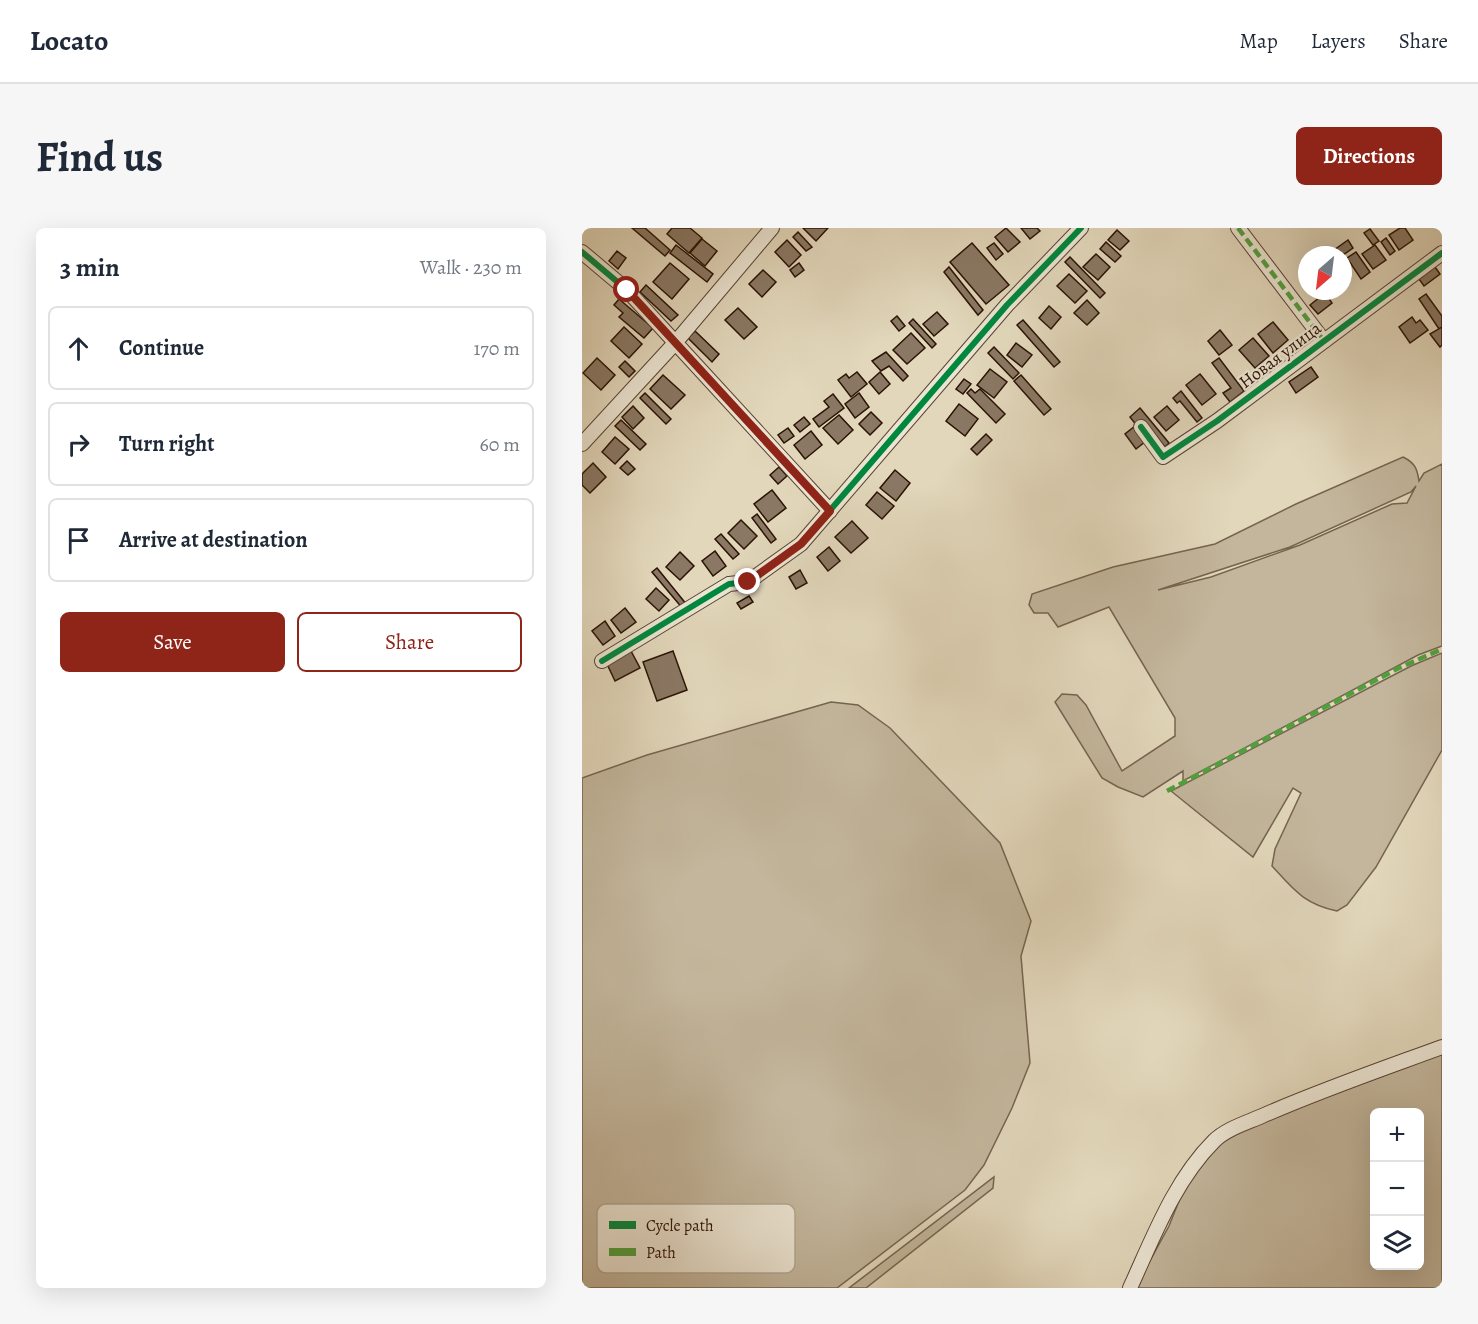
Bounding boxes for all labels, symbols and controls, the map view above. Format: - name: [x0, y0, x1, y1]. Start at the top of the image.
- text: Locato: [30, 22, 108, 60]
- text: Map: [1239, 27, 1278, 55]
- text: Layers: [1311, 27, 1366, 55]
- text: Share: [1399, 27, 1448, 55]
- button: Directions: [1296, 127, 1442, 185]
- text: Find us: [36, 128, 163, 185]
- north arrow: [1298, 246, 1352, 300]
- text: 3 min: [60, 250, 120, 285]
- text: Walk · 230 m: [420, 254, 522, 281]
- route start: [613, 276, 639, 302]
- street label: Новая улица: [1234, 316, 1327, 394]
- icon: ahead: [62, 332, 95, 365]
- text: Continue: [119, 333, 204, 363]
- text: 170 m: [474, 335, 520, 362]
- icon: right: [62, 428, 95, 461]
- text: Turn right: [119, 429, 215, 459]
- text: 60 m: [480, 431, 520, 458]
- icon: arrive: [62, 524, 95, 557]
- text: Arrive at destination: [119, 525, 308, 555]
- route end: [734, 568, 760, 594]
- button: Save: [60, 612, 285, 672]
- button: Share: [297, 612, 522, 672]
- map controls: [1370, 1108, 1424, 1270]
- button: +: [1370, 1108, 1424, 1162]
- button: −: [1370, 1162, 1424, 1216]
- legend: [597, 1204, 795, 1273]
- text: Cycle path: [646, 1215, 714, 1237]
- button: layers: [1370, 1216, 1424, 1270]
- text: Path: [646, 1242, 676, 1264]

